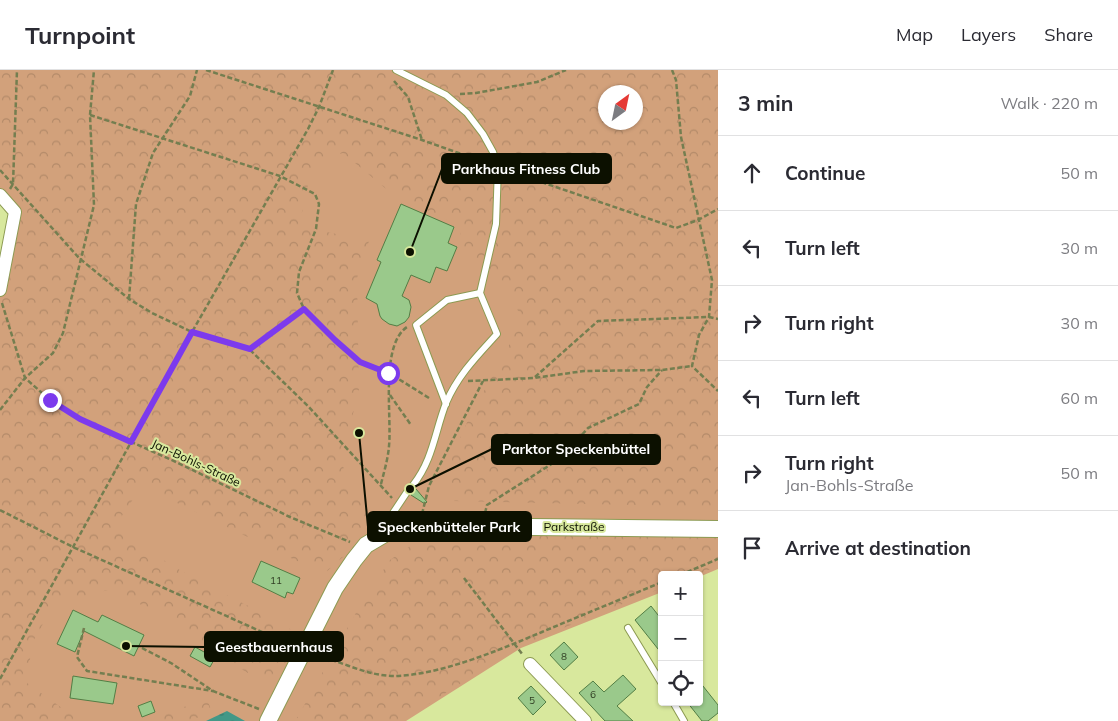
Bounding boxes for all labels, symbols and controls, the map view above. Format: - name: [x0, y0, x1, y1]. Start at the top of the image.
- text: Turnpoint: [25, 20, 135, 50]
- text: Map: [896, 23, 933, 46]
- text: Layers: [961, 23, 1016, 46]
- text: Share: [1044, 23, 1093, 46]
- north arrow: [598, 85, 643, 130]
- text: 3 min: [738, 90, 793, 116]
- text: Walk · 220 m: [1000, 93, 1098, 113]
- callout: Parkhaus Fitness Club: [442, 154, 611, 183]
- icon: ahead: [738, 159, 766, 187]
- text: Parkhaus Fitness Club: [452, 160, 601, 178]
- text: Continue: [785, 161, 865, 185]
- text: 50 m: [1061, 163, 1098, 183]
- icon: left: [738, 234, 766, 262]
- text: Turn left: [785, 236, 860, 260]
- text: 30 m: [1061, 238, 1098, 258]
- icon: right: [738, 309, 766, 337]
- text: Turn right: [785, 311, 874, 335]
- text: 30 m: [1061, 313, 1098, 333]
- route start: [377, 362, 400, 385]
- icon: left: [738, 384, 766, 412]
- text: Turn left: [785, 386, 860, 410]
- text: 60 m: [1061, 388, 1098, 408]
- route end: [39, 389, 62, 412]
- street label: Jan-Bohls-Straße: [149, 435, 243, 490]
- callout: Parktor Speckenbüttel: [492, 435, 660, 464]
- text: Parktor Speckenbüttel: [502, 440, 650, 458]
- text: Turn right: [785, 451, 874, 475]
- icon: right: [738, 459, 766, 487]
- text: 50 m: [1061, 463, 1098, 483]
- text: Jan-Bohls-Straße: [785, 475, 913, 495]
- callout: Speckenbütteler Park: [368, 512, 531, 541]
- text: Speckenbütteler Park: [378, 518, 521, 536]
- street label: Parkstraße: [544, 519, 604, 534]
- icon: arrive: [738, 534, 766, 562]
- text: Arrive at destination: [785, 536, 971, 560]
- map controls: [658, 571, 703, 706]
- button: +: [658, 571, 703, 616]
- house number: 11: [270, 574, 282, 587]
- button: −: [658, 616, 703, 661]
- callout: Geestbauernhaus: [205, 632, 343, 661]
- text: Geestbauernhaus: [215, 638, 333, 656]
- house number: 8: [561, 650, 567, 663]
- button: locate: [658, 661, 703, 706]
- house number: 6: [590, 688, 596, 701]
- house number: 5: [529, 694, 535, 707]

